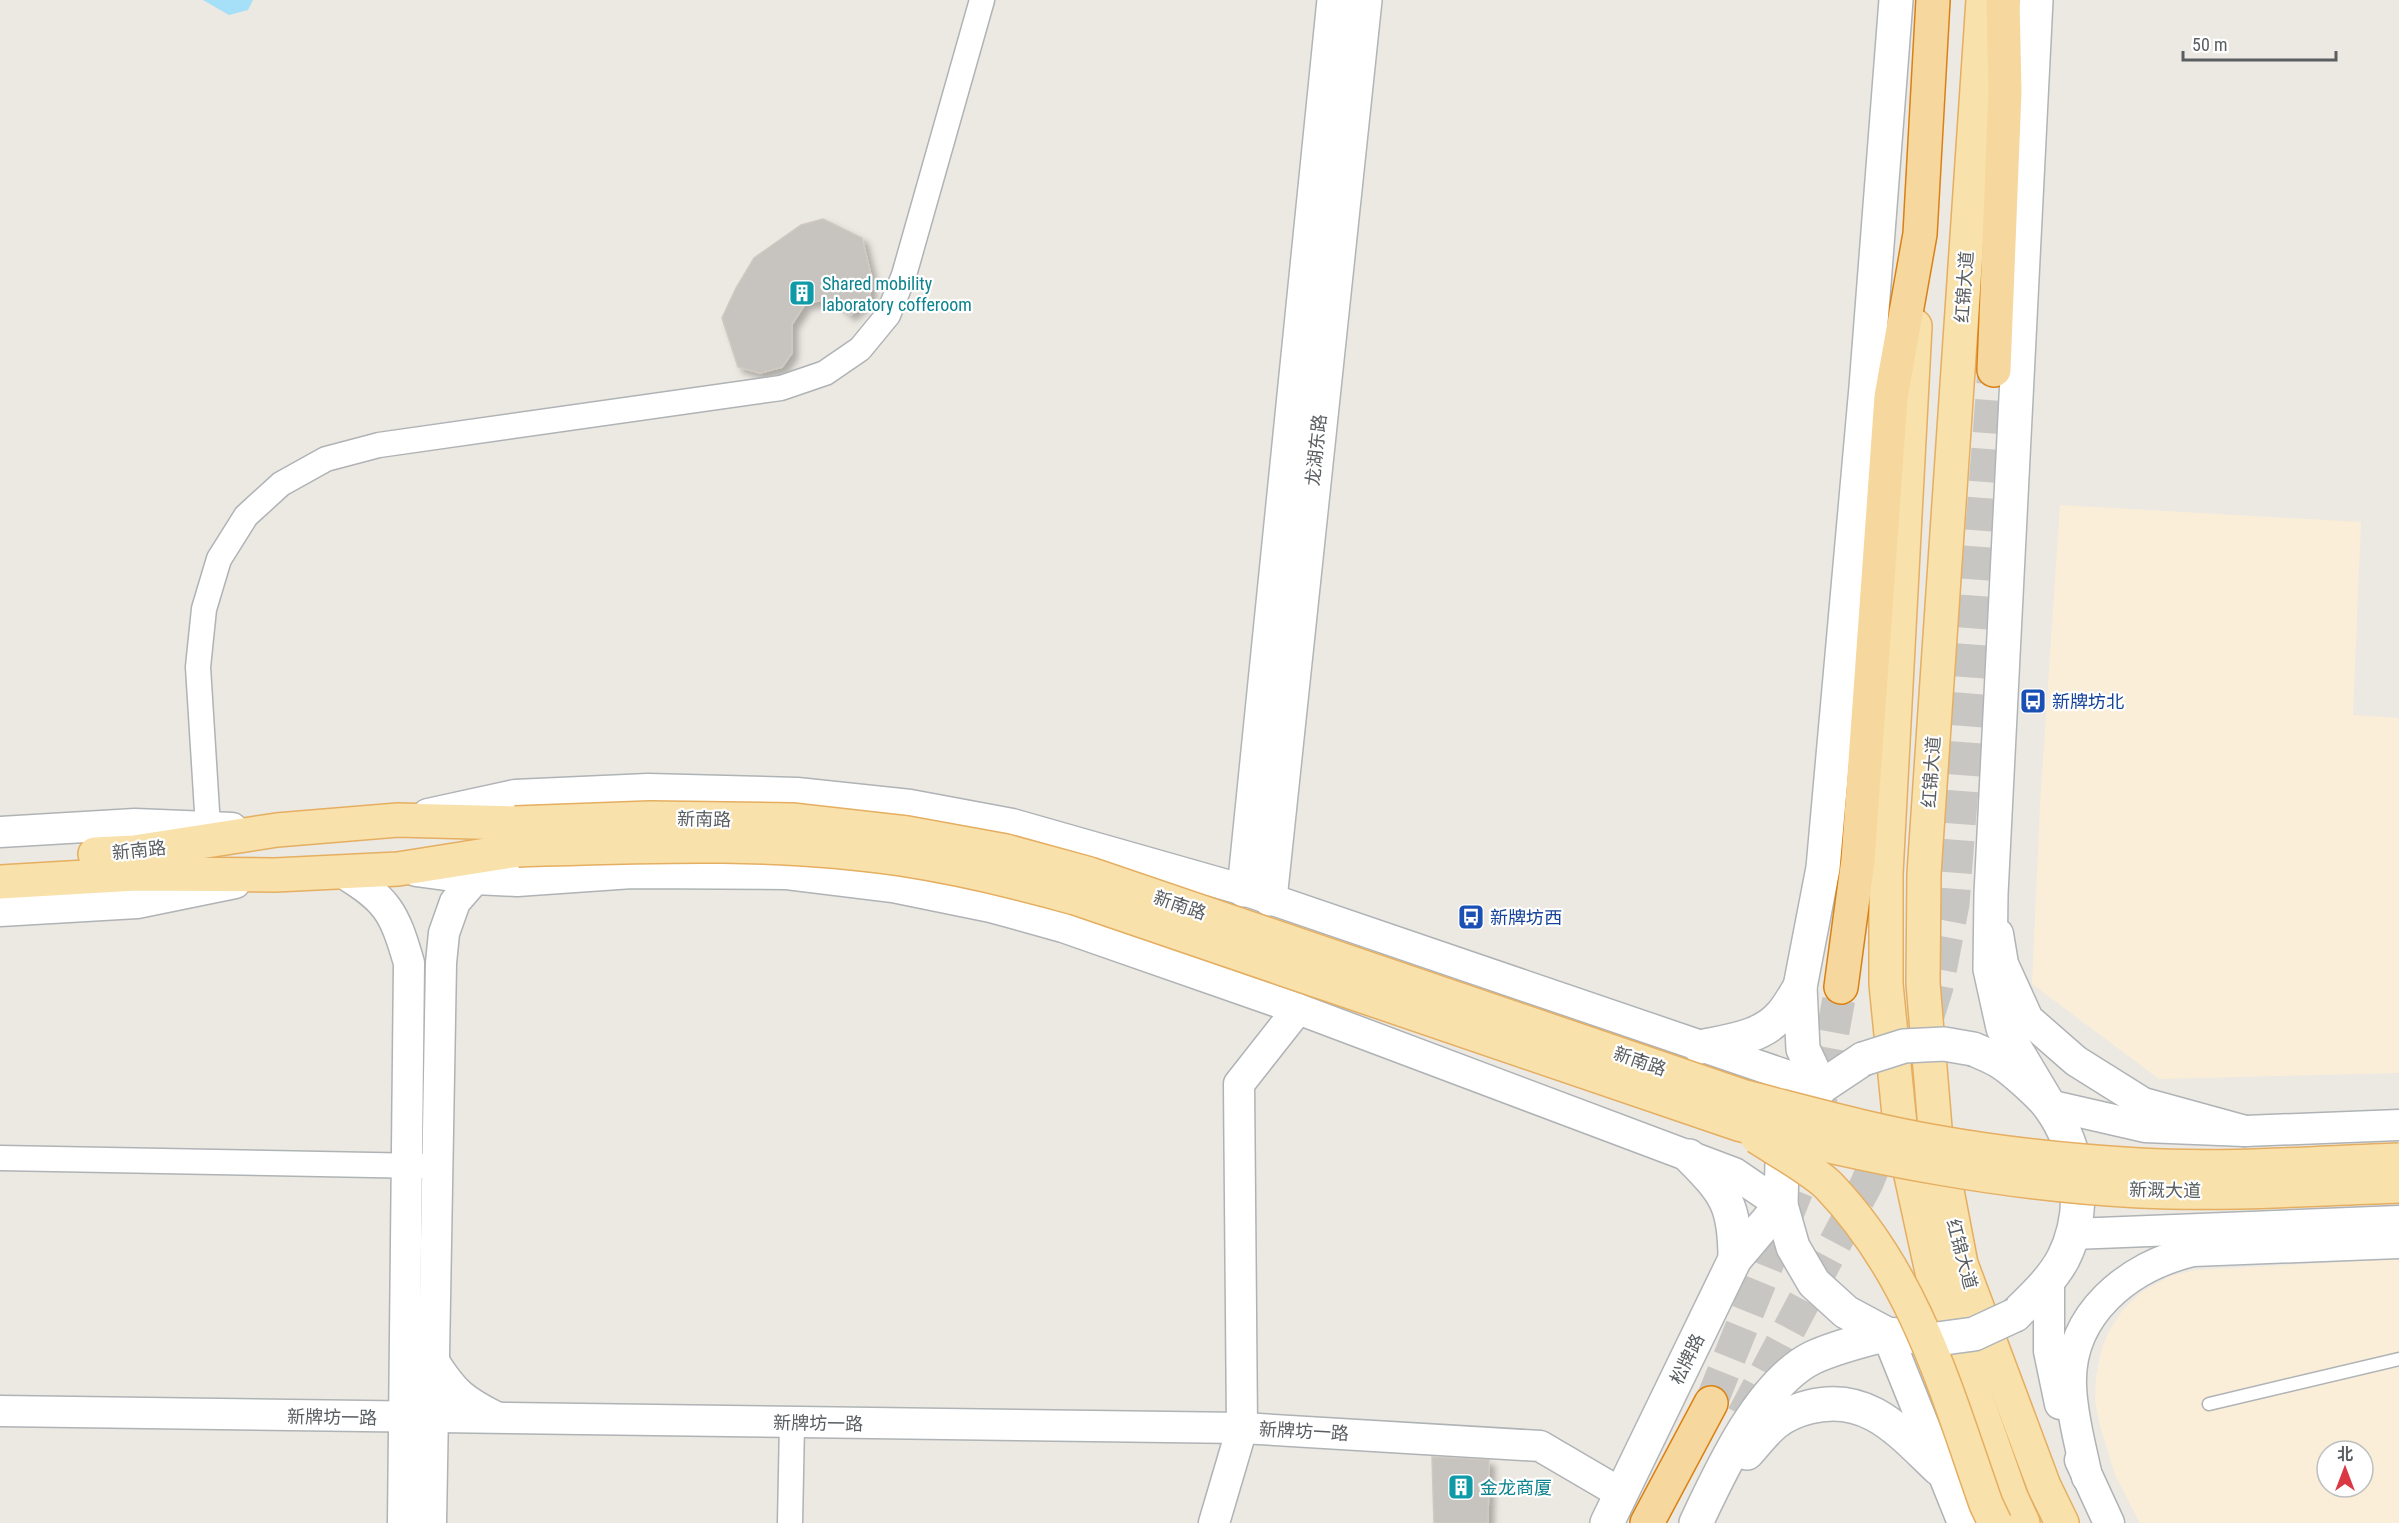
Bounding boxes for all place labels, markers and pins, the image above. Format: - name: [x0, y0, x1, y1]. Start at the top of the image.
- place label: Shared mobility laboratory cofferoom: [822, 273, 972, 315]
- building icon: Shared mobility laboratory cofferoom: [787, 278, 817, 308]
- bus stop icon: 新牌坊北: [2018, 686, 2048, 716]
- place label: 新牌坊北: [2052, 691, 2124, 712]
- bus stop icon: 新牌坊西: [1456, 902, 1486, 932]
- place label: 新牌坊西: [1490, 907, 1562, 928]
- building icon: 金龙商厦: [1446, 1472, 1476, 1502]
- place label: 金龙商厦: [1480, 1477, 1552, 1498]

